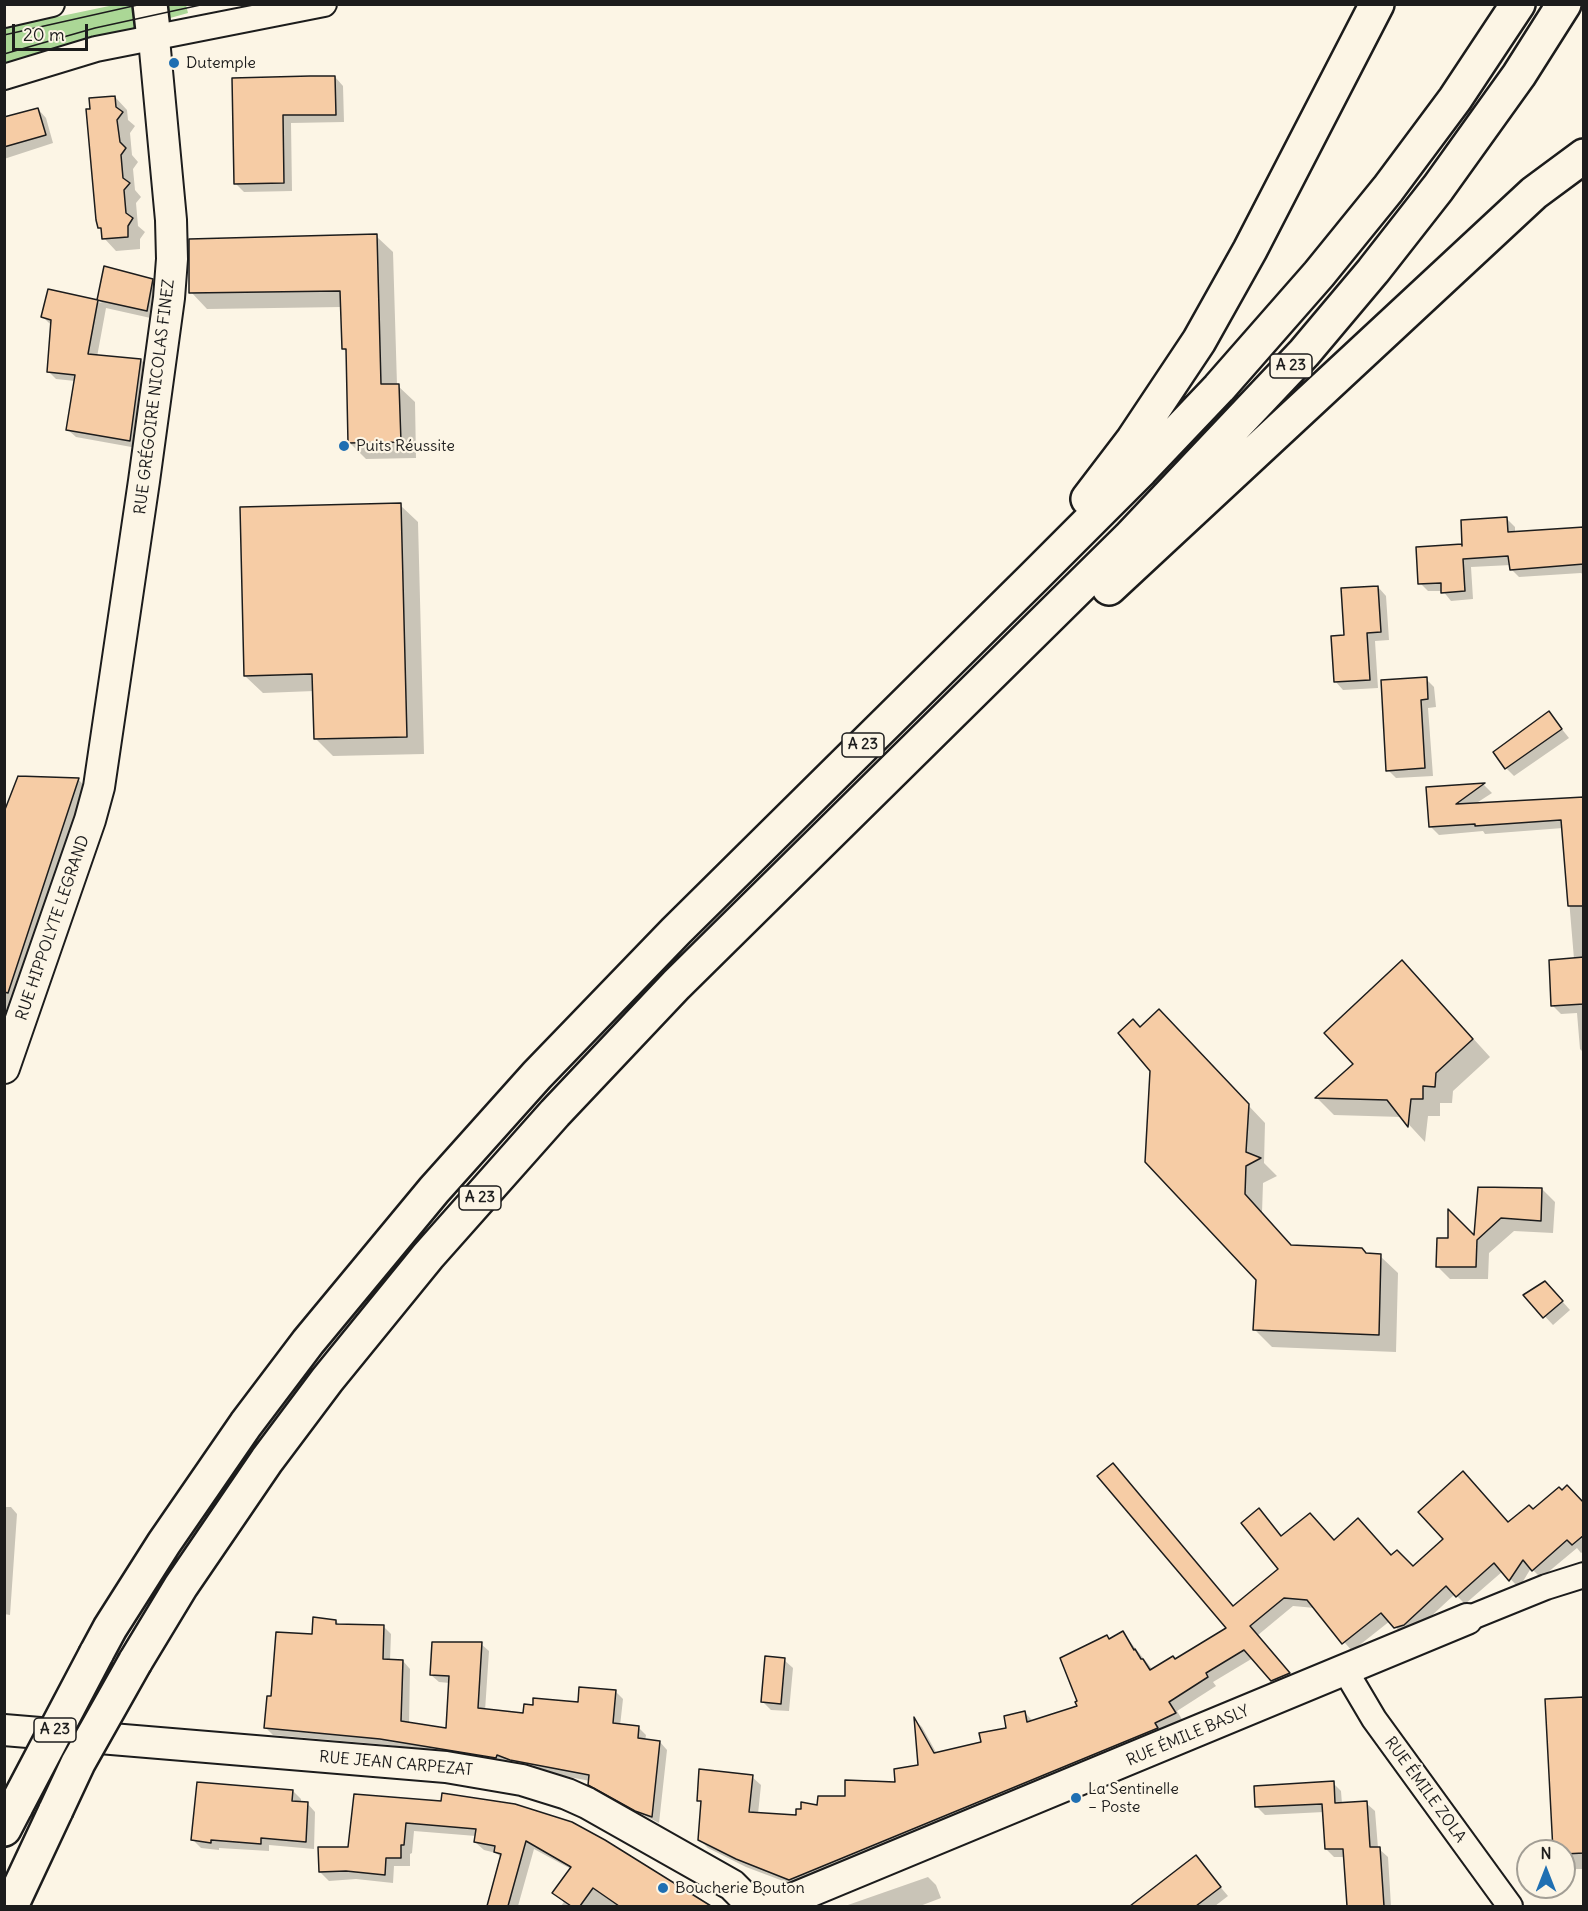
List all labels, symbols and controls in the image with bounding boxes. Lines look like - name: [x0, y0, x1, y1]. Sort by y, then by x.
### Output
- scale bar: [15, 12, 92, 50]
- text: 20 m: [23, 23, 65, 46]
- place label: Dutemple: [186, 53, 256, 73]
- marker: Dutemple: [167, 56, 181, 70]
- street label: RUE GRÉGOIRE NICOLAS FINEZ: [131, 278, 179, 516]
- road number: A 23: [1270, 354, 1312, 378]
- place label: Puits Réussite: [356, 436, 455, 456]
- marker: Puits Réussite: [337, 439, 351, 453]
- road number: A 23: [842, 733, 884, 757]
- street label: RUE HIPPOLYTE LEGRAND: [12, 833, 94, 1023]
- road number: A 23: [459, 1186, 501, 1210]
- street label: RUE ÉMILE BASLY: [1124, 1701, 1252, 1771]
- road number: A 23: [34, 1718, 76, 1742]
- street label: RUE ÉMILE ZOLA: [1380, 1733, 1470, 1847]
- street label: RUE JEAN CARPEZAT: [318, 1748, 474, 1780]
- place label: La Sentinelle – Poste: [1088, 1779, 1179, 1817]
- marker: La Sentinelle – Poste: [1069, 1791, 1083, 1805]
- north arrow: [1516, 1839, 1576, 1899]
- text: N: [1540, 1843, 1552, 1863]
- place label: Boucherie Bouton: [675, 1878, 805, 1898]
- marker: Boucherie Bouton: [656, 1881, 670, 1895]

